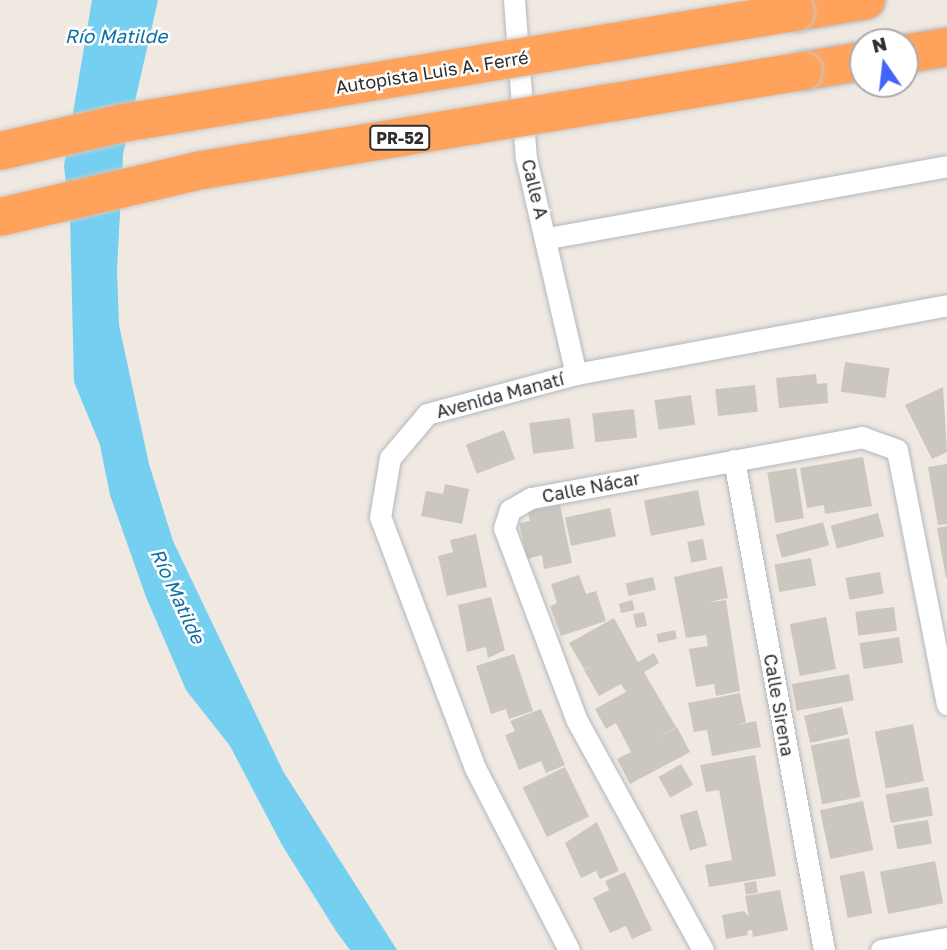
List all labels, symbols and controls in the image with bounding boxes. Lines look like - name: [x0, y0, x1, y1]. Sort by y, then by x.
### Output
- water label: Río Matilde: [65, 25, 167, 47]
- north arrow: [849, 28, 919, 98]
- text: N: [869, 31, 889, 57]
- street label: Autopista Luis A. Ferré: [334, 46, 530, 98]
- road number: PR-52: [368, 126, 432, 150]
- street label: Calle A: [517, 157, 553, 221]
- street label: Avenida Manatí: [434, 368, 566, 422]
- street label: Calle Nácar: [540, 467, 642, 507]
- water label: Río Matilde: [146, 545, 210, 647]
- street label: Calle Sirena: [759, 652, 799, 758]

